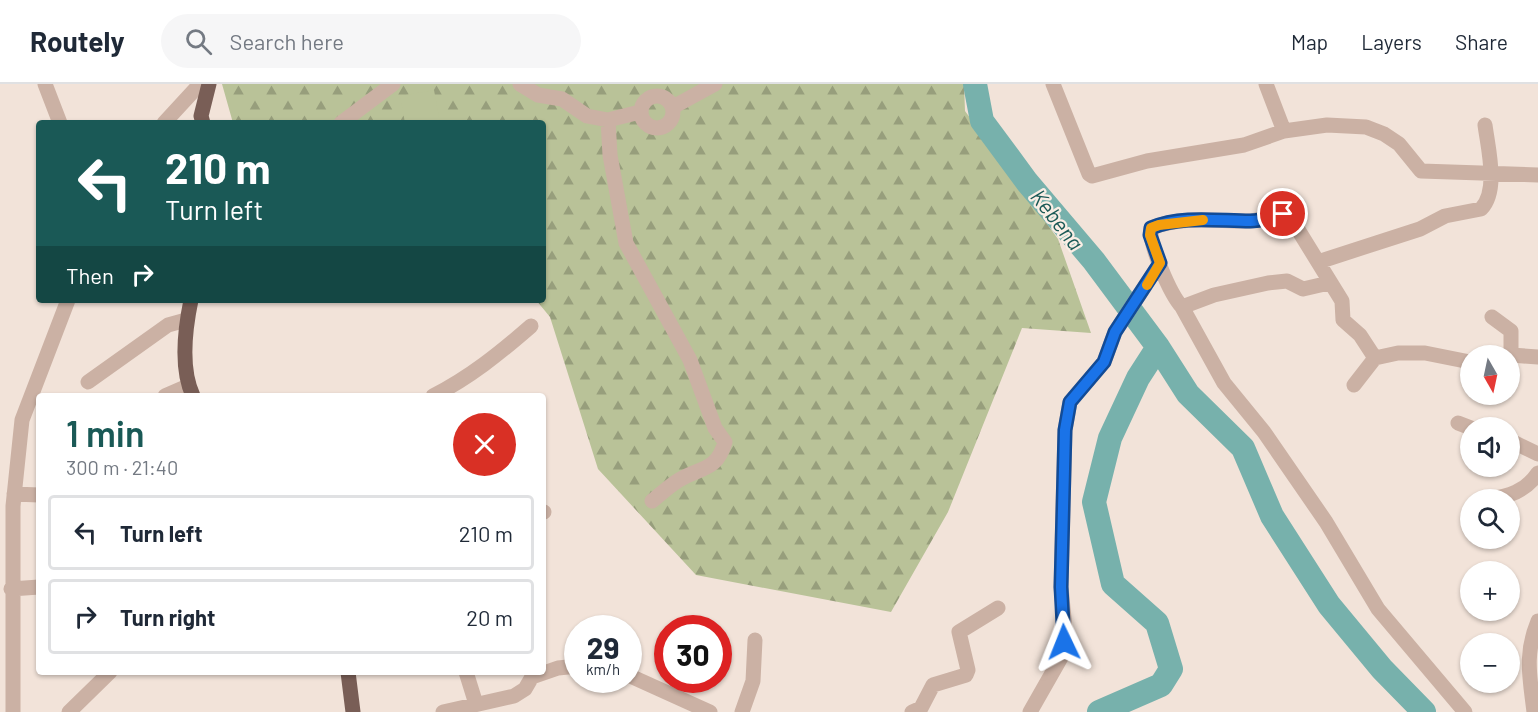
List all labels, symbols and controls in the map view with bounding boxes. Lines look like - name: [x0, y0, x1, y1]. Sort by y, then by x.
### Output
- search box: [161, 14, 581, 68]
- text: Routely: [30, 24, 125, 58]
- icon: search: [182, 25, 215, 58]
- text: Search here: [230, 28, 344, 54]
- text: Map: [1291, 29, 1328, 54]
- text: Layers: [1361, 29, 1422, 54]
- text: Share: [1455, 29, 1508, 54]
- text: 210 m: [165, 142, 271, 192]
- icon: left: [66, 144, 144, 222]
- water label: Kebena: [1026, 183, 1090, 255]
- pin: [1257, 188, 1308, 239]
- text: Turn left: [165, 193, 263, 225]
- icon: arrive: [1266, 197, 1299, 230]
- icon: right: [126, 258, 159, 291]
- text: Then: [66, 262, 114, 288]
- north arrow: [1460, 345, 1520, 405]
- map controls: [1460, 345, 1520, 693]
- text: 1 min: [66, 411, 145, 454]
- button: close: [453, 413, 516, 476]
- button: sound: [1460, 417, 1520, 477]
- text: 300 m · 21:40: [66, 455, 178, 479]
- button: search: [1460, 489, 1520, 549]
- icon: left: [69, 516, 102, 549]
- text: Turn left: [120, 520, 203, 546]
- text: 210 m: [459, 520, 513, 546]
- button: +: [1460, 561, 1520, 621]
- icon: right: [69, 600, 102, 633]
- text: Turn right: [120, 604, 215, 630]
- text: 20 m: [466, 604, 513, 630]
- position arrow: [1032, 610, 1096, 674]
- speed limit sign: 30: [654, 615, 732, 693]
- text: 29: [587, 629, 619, 665]
- button: −: [1460, 633, 1520, 693]
- text: km/h: [586, 660, 620, 678]

